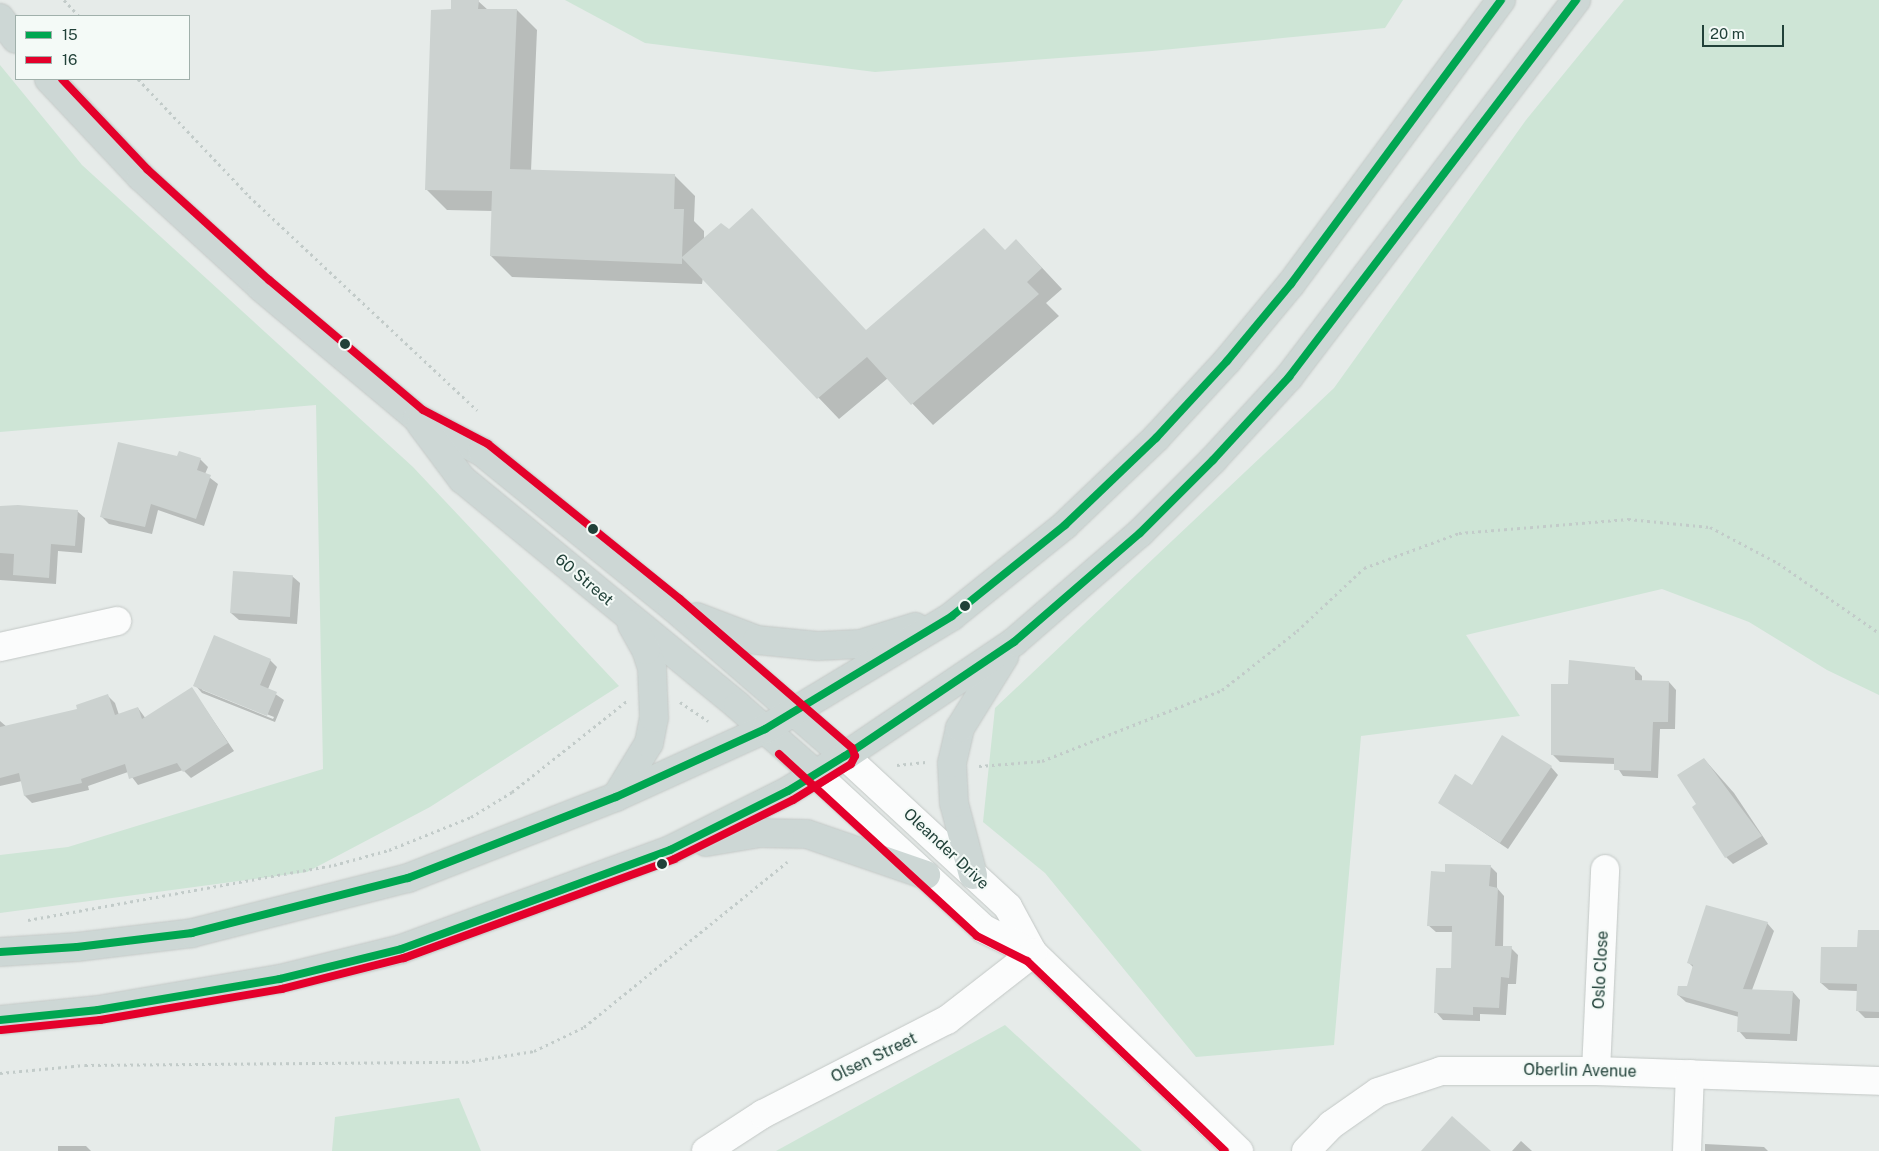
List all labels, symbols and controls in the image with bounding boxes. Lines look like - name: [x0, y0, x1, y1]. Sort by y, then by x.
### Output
- legend: [15, 15, 190, 80]
- scale bar: [1704, 15, 1786, 47]
- text: 20 m: [1710, 25, 1745, 42]
- text: 15: [62, 26, 78, 43]
- text: 16: [62, 51, 77, 68]
- unlabelled marker: [340, 339, 350, 349]
- unlabelled marker: [588, 524, 598, 534]
- street label: 60 Street: [551, 550, 617, 610]
- unlabelled marker: [960, 601, 970, 611]
- street label: Oleander Drive: [899, 804, 993, 894]
- unlabelled marker: [657, 859, 667, 869]
- street label: Oslo Close: [1589, 930, 1613, 1010]
- street label: Olsen Street: [828, 1029, 920, 1087]
- street label: Oberlin Avenue: [1523, 1060, 1637, 1082]

